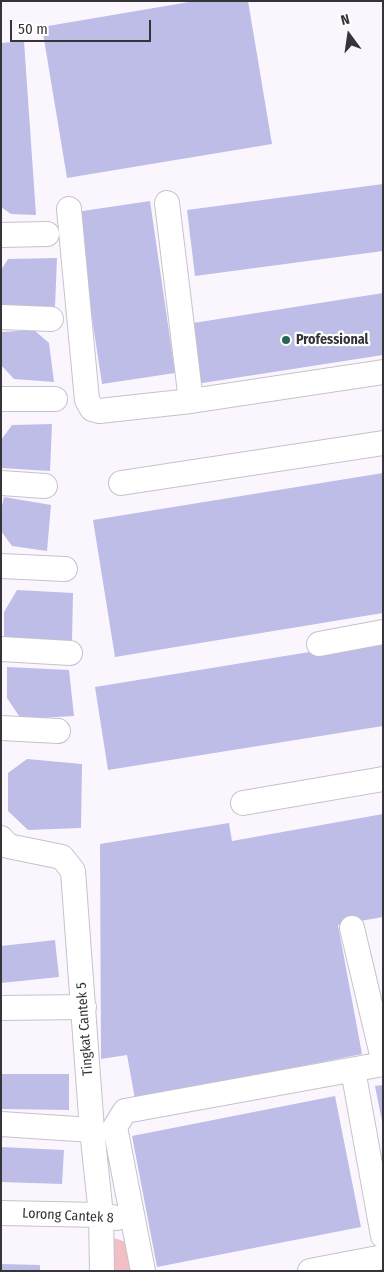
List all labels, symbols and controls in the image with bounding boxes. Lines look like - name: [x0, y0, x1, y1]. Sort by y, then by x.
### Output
- scale bar: [12, 10, 154, 42]
- north arrow: [324, 10, 374, 60]
- text: N: [339, 11, 351, 29]
- text: 50 m: [18, 20, 48, 38]
- place label: Professional: [296, 332, 368, 348]
- marker: Professional: [280, 334, 292, 346]
- street label: Tingkat Cantek 5: [73, 982, 97, 1076]
- street label: Lorong Cantek 8: [22, 1205, 114, 1227]

